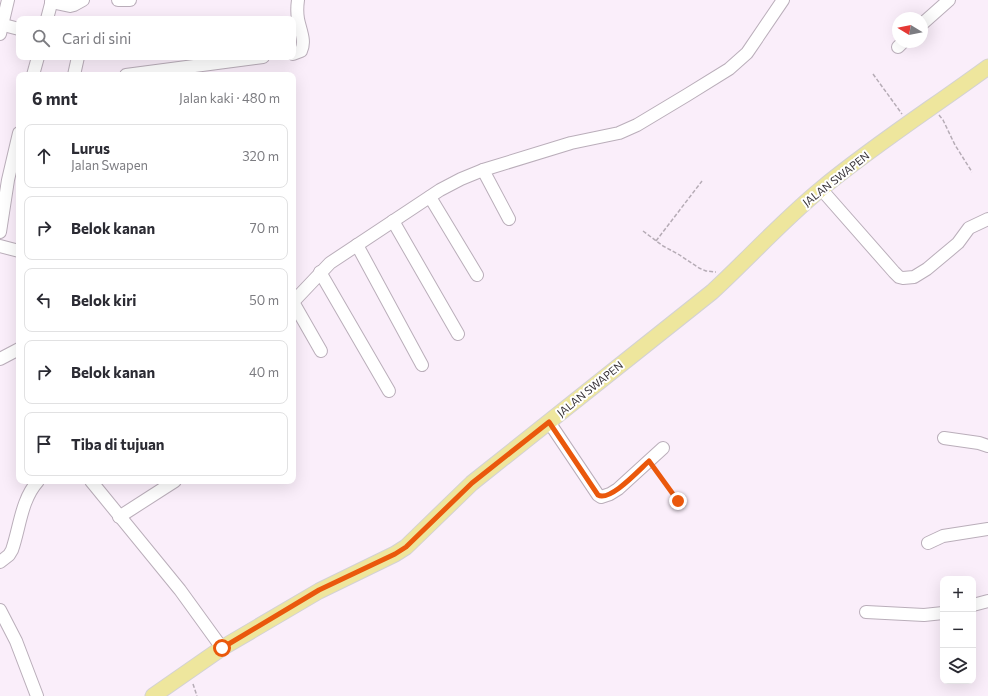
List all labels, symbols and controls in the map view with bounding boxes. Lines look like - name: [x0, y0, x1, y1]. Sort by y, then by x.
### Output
- north arrow: [892, 12, 928, 48]
- search box: [16, 16, 296, 60]
- icon: search: [30, 27, 52, 49]
- text: Cari di sini: [62, 29, 131, 47]
- text: 6 mnt: [32, 88, 78, 109]
- text: Jalan kaki · 480 m: [179, 90, 280, 106]
- text: Lurus: [71, 139, 110, 157]
- icon: ahead: [33, 145, 55, 167]
- text: 320 m: [242, 148, 279, 164]
- street label: JALAN SWAPEN: [800, 149, 872, 209]
- text: Jalan Swapen: [71, 157, 148, 173]
- icon: right: [33, 217, 55, 239]
- text: Belok kanan: [71, 219, 155, 237]
- text: 70 m: [250, 220, 279, 236]
- icon: left: [33, 289, 55, 311]
- text: Belok kiri: [71, 291, 137, 309]
- text: 50 m: [249, 292, 279, 308]
- street label: JALAN SWAPEN: [554, 358, 626, 420]
- icon: right: [33, 361, 55, 383]
- text: Belok kanan: [71, 363, 155, 381]
- text: 40 m: [249, 364, 279, 380]
- icon: arrive: [33, 433, 55, 455]
- text: Tiba di tujuan: [71, 435, 165, 453]
- route end: [669, 492, 687, 510]
- map controls: [940, 576, 976, 684]
- button: +: [940, 576, 976, 612]
- button: −: [940, 612, 976, 648]
- route start: [213, 639, 231, 657]
- button: layers: [940, 648, 976, 684]

